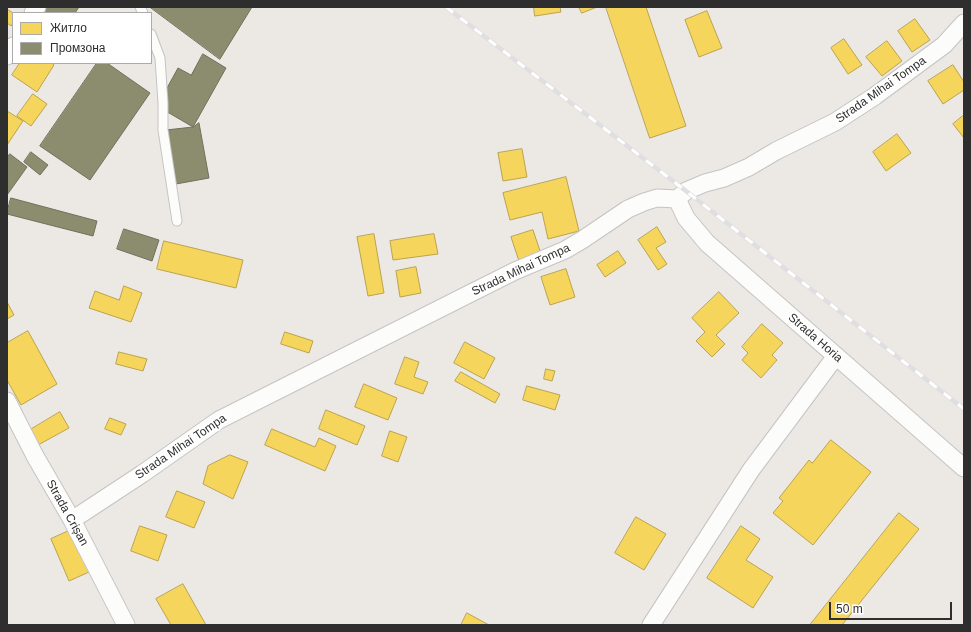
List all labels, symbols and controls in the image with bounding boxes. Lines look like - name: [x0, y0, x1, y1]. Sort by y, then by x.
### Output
- legend: [12, 12, 152, 64]
- text: Житло: [50, 21, 87, 35]
- text: Промзона: [50, 41, 105, 55]
- street label: Strada Mihai Tompa: [833, 53, 929, 127]
- street label: Strada Mihai Tompa: [470, 241, 572, 299]
- street label: Strada Horia: [785, 310, 845, 366]
- street label: Strada Mihai Tompa: [133, 411, 229, 483]
- street label: Strada Crișan: [43, 477, 91, 549]
- scale bar: [831, 594, 954, 620]
- text: 50 m: [836, 602, 863, 616]

